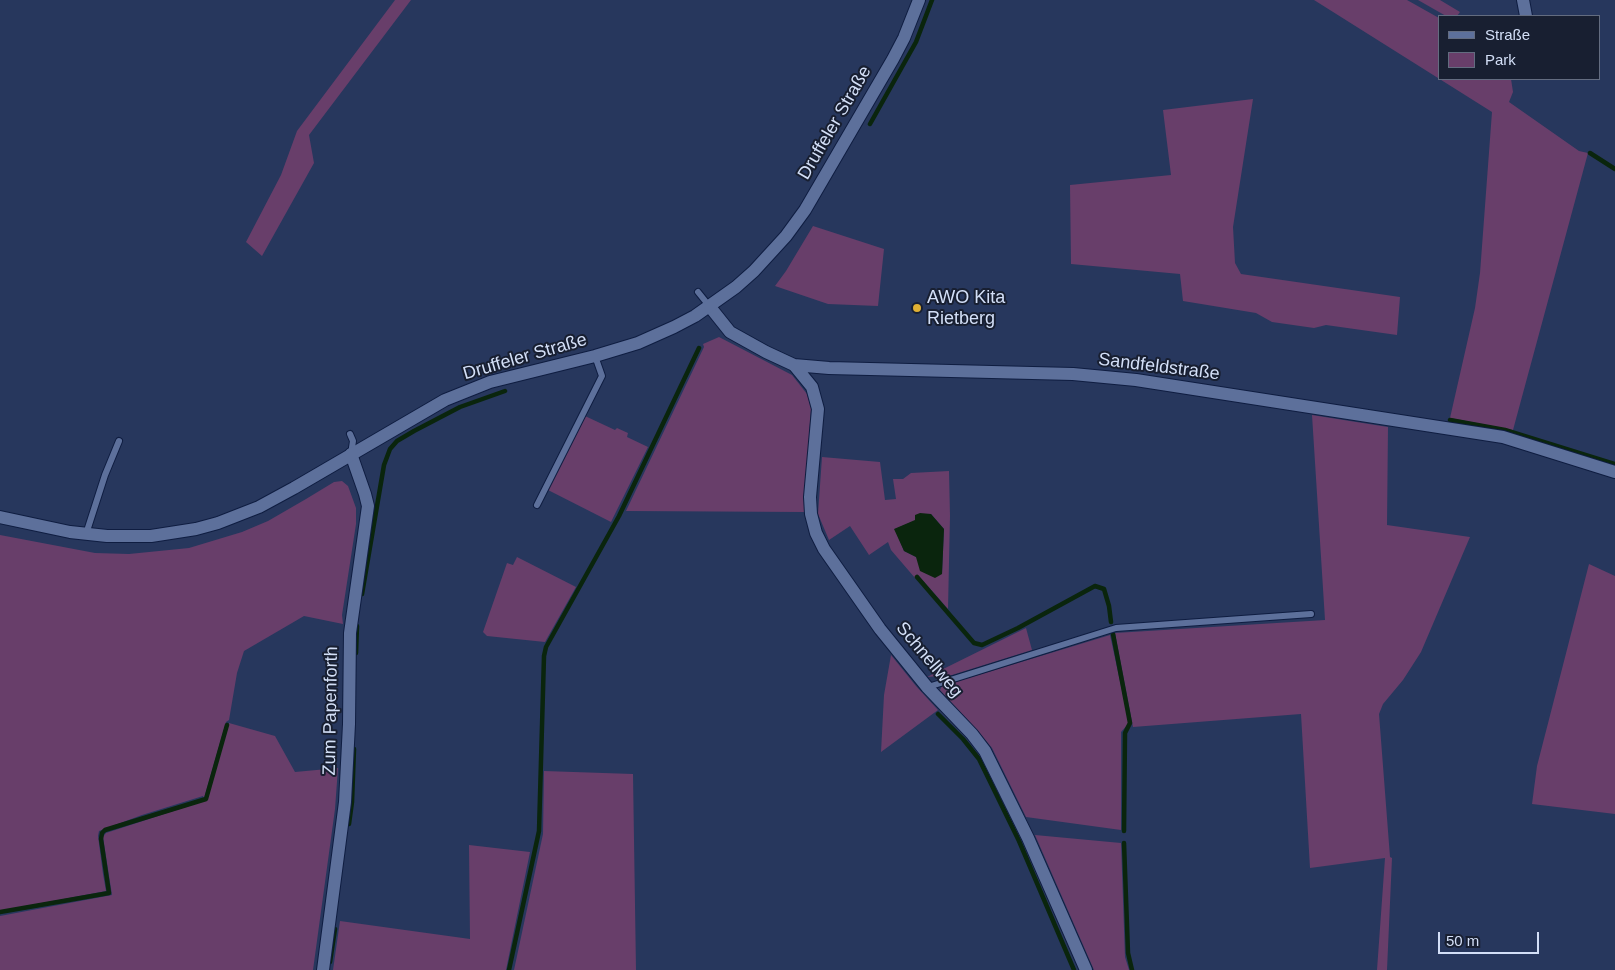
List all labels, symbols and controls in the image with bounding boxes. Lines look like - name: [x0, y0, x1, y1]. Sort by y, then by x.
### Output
- legend: [1438, 15, 1600, 80]
- text: Straße: [1485, 26, 1530, 43]
- text: Park: [1485, 51, 1516, 68]
- street label: Druffeler Straße: [794, 62, 876, 184]
- place label: AWO Kita Rietberg: [927, 287, 1005, 330]
- marker: AWO Kita Rietberg: [911, 302, 923, 314]
- street label: Druffeler Straße: [461, 329, 589, 385]
- street label: Sandfeldstraße: [1097, 349, 1221, 385]
- street label: Schnellweg: [891, 618, 967, 702]
- street label: Zum Papenforth: [319, 646, 343, 776]
- scale bar: [1440, 922, 1541, 954]
- text: 50 m: [1446, 932, 1479, 949]

